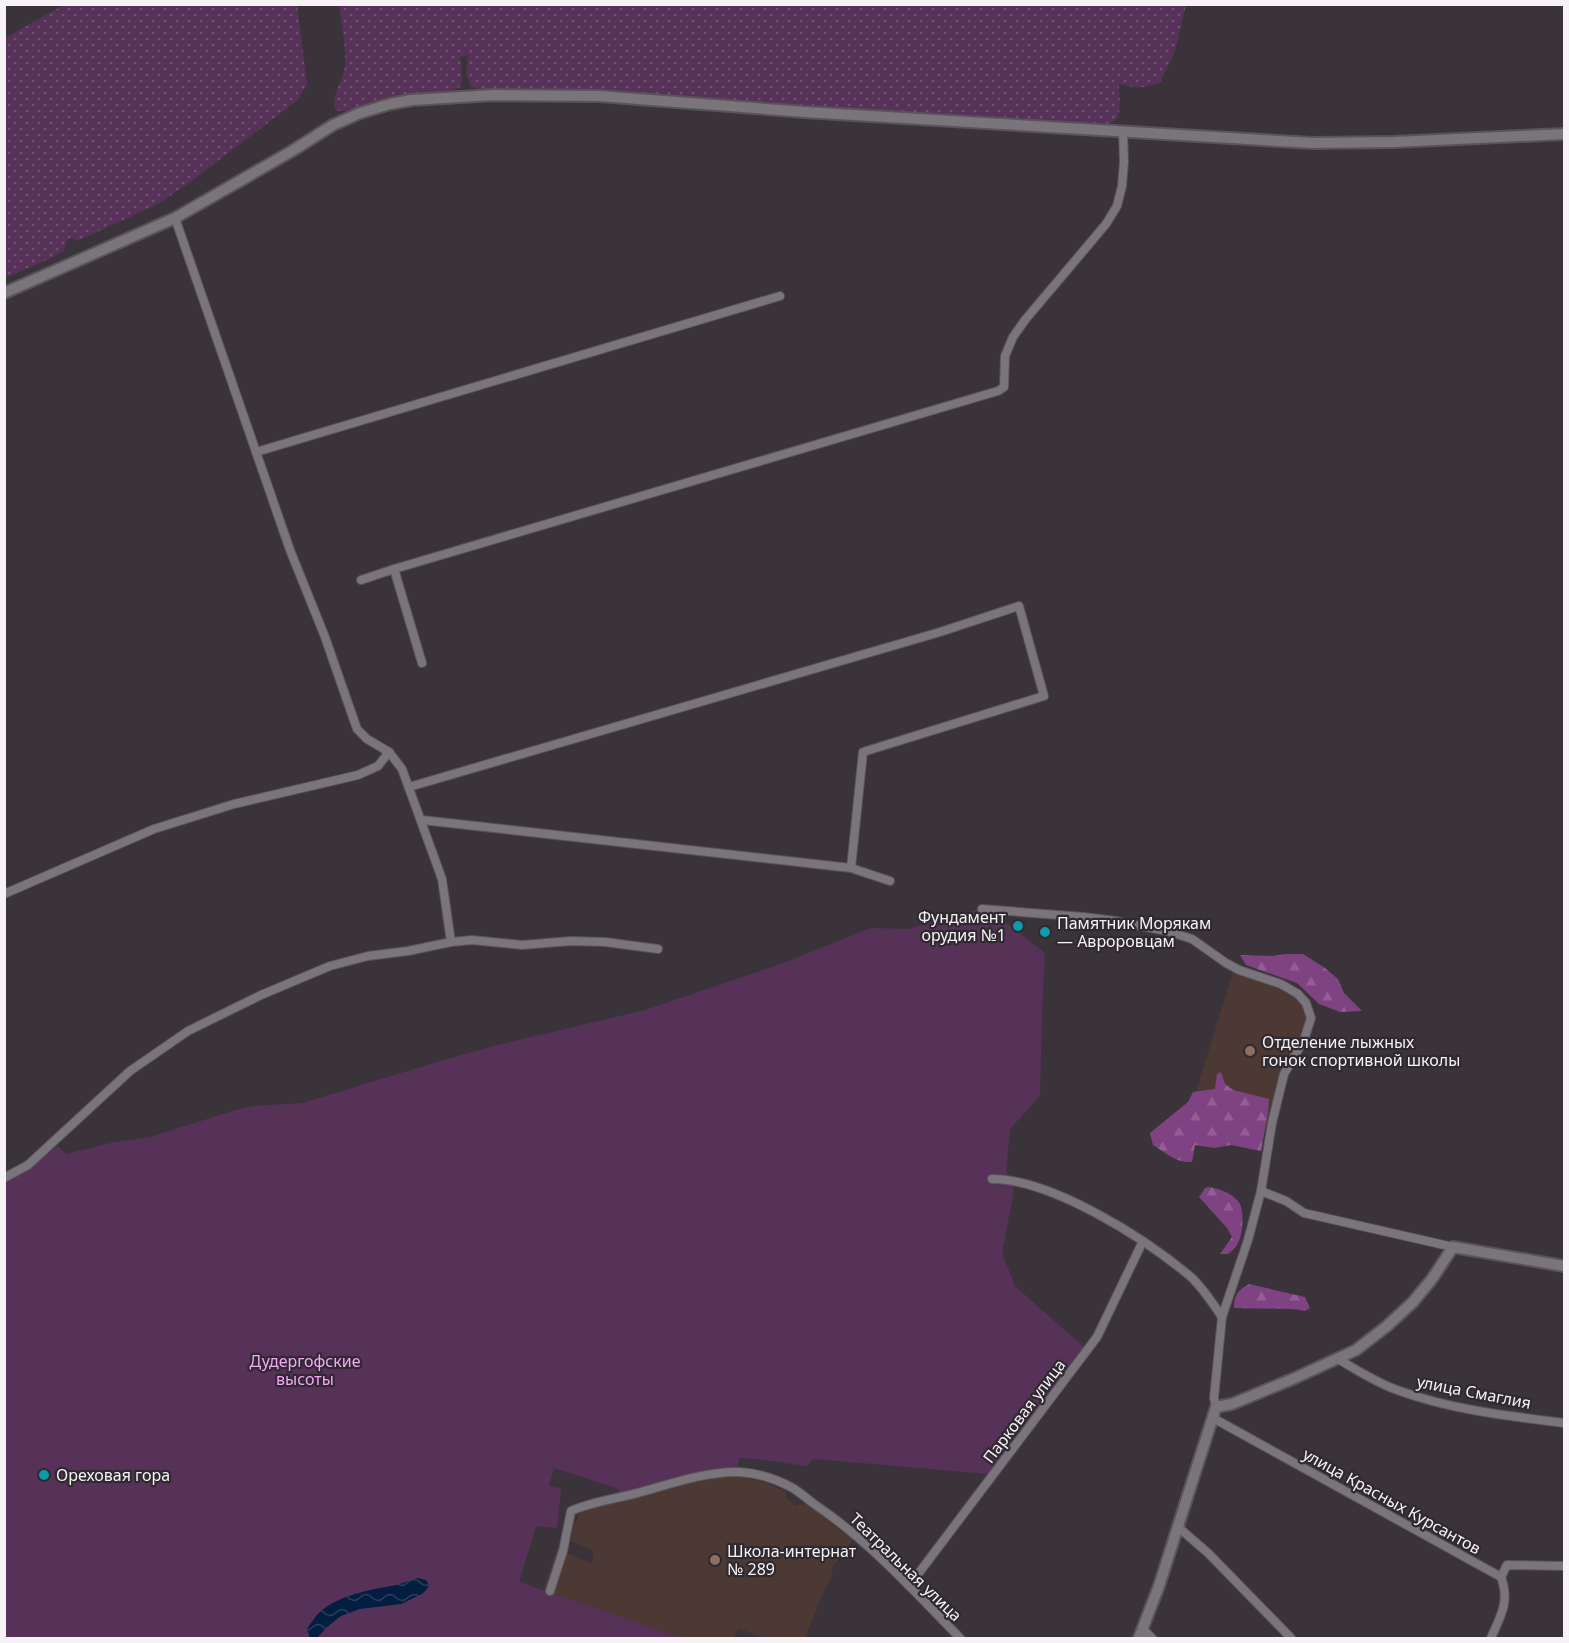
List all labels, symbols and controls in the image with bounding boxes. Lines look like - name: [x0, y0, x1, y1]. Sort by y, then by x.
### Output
- place label: Фундамент орудия №1: [918, 906, 1007, 946]
- place label: Памятник Морякам — Авроровцам: [1057, 912, 1211, 952]
- marker: Фундамент орудия №1: [1011, 919, 1025, 933]
- marker: Памятник Морякам — Авроровцам: [1038, 925, 1052, 939]
- place label: Отделение лыжных гонок спортивной школы: [1262, 1031, 1460, 1071]
- marker: Отделение лыжных гонок спортивной школы: [1243, 1044, 1257, 1058]
- park label: Дудергофские высоты: [249, 1350, 361, 1390]
- street label: Парковая улица: [978, 1355, 1070, 1467]
- street label: улица Смаглия: [1415, 1370, 1533, 1414]
- street label: улица Красных Курсантов: [1299, 1443, 1485, 1559]
- place label: Ореховая гора: [56, 1464, 170, 1486]
- marker: Ореховая гора: [37, 1468, 51, 1482]
- street label: Театральная улица: [845, 1508, 967, 1626]
- place label: Школа-интернат № 289: [727, 1540, 857, 1580]
- marker: Школа-интернат № 289: [708, 1553, 722, 1567]

